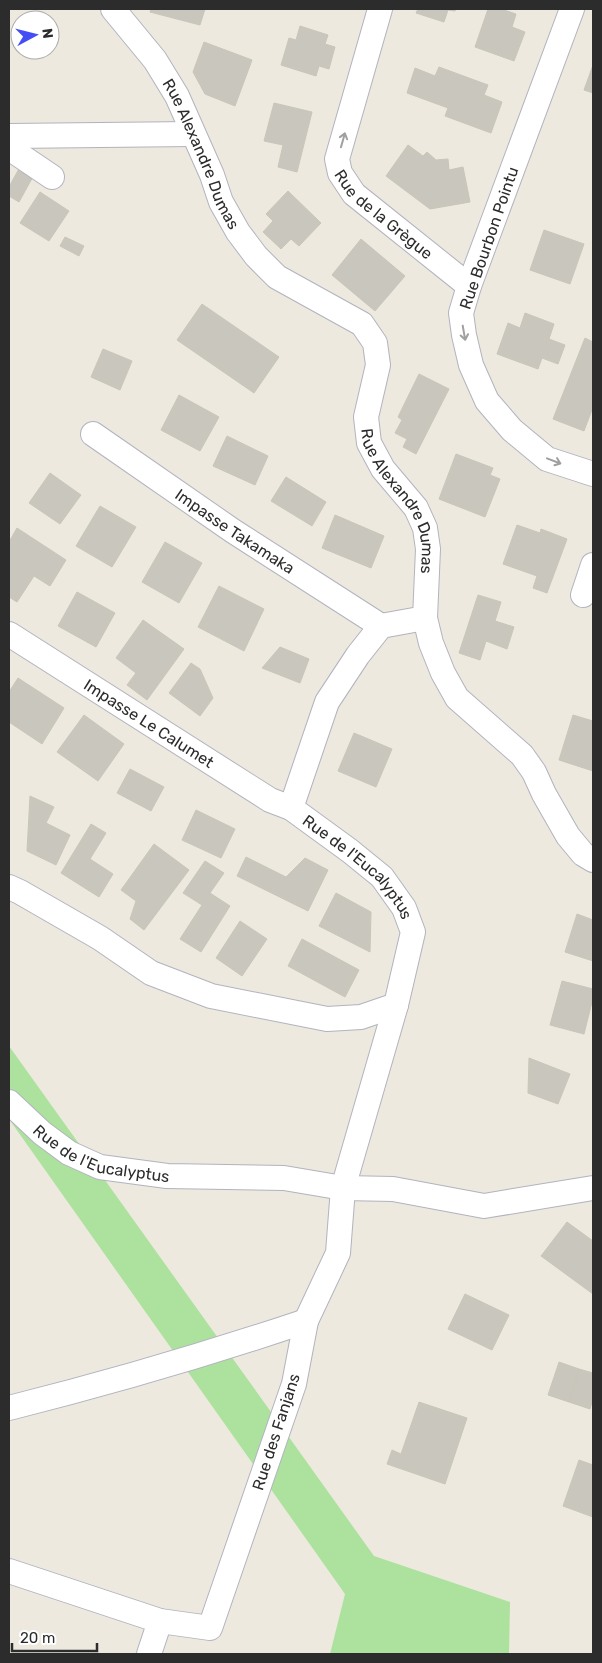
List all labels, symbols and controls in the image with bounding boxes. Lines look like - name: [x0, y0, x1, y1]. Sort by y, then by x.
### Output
- north arrow: [10, 10, 60, 60]
- text: N: [38, 27, 56, 40]
- street label: Rue Alexandre Dumas: [159, 75, 244, 232]
- one-way arrow: [338, 133, 348, 149]
- street label: Rue Bourbon Pointu: [456, 164, 522, 312]
- street label: Rue de la Grègue: [331, 166, 437, 263]
- one-way arrow: [459, 325, 469, 341]
- street label: Rue Alexandre Dumas: [358, 427, 438, 574]
- one-way arrow: [546, 456, 561, 466]
- street label: Impasse Takamaka: [172, 484, 298, 578]
- street label: Impasse Le Calumet: [81, 675, 218, 771]
- street label: Rue de l'Eucalyptus: [299, 810, 417, 922]
- street label: Rue de l'Eucalyptus: [29, 1120, 171, 1186]
- street label: Rue des Fanjans: [248, 1371, 304, 1493]
- scale bar: [12, 1620, 98, 1652]
- text: 20 m: [20, 1629, 55, 1647]

